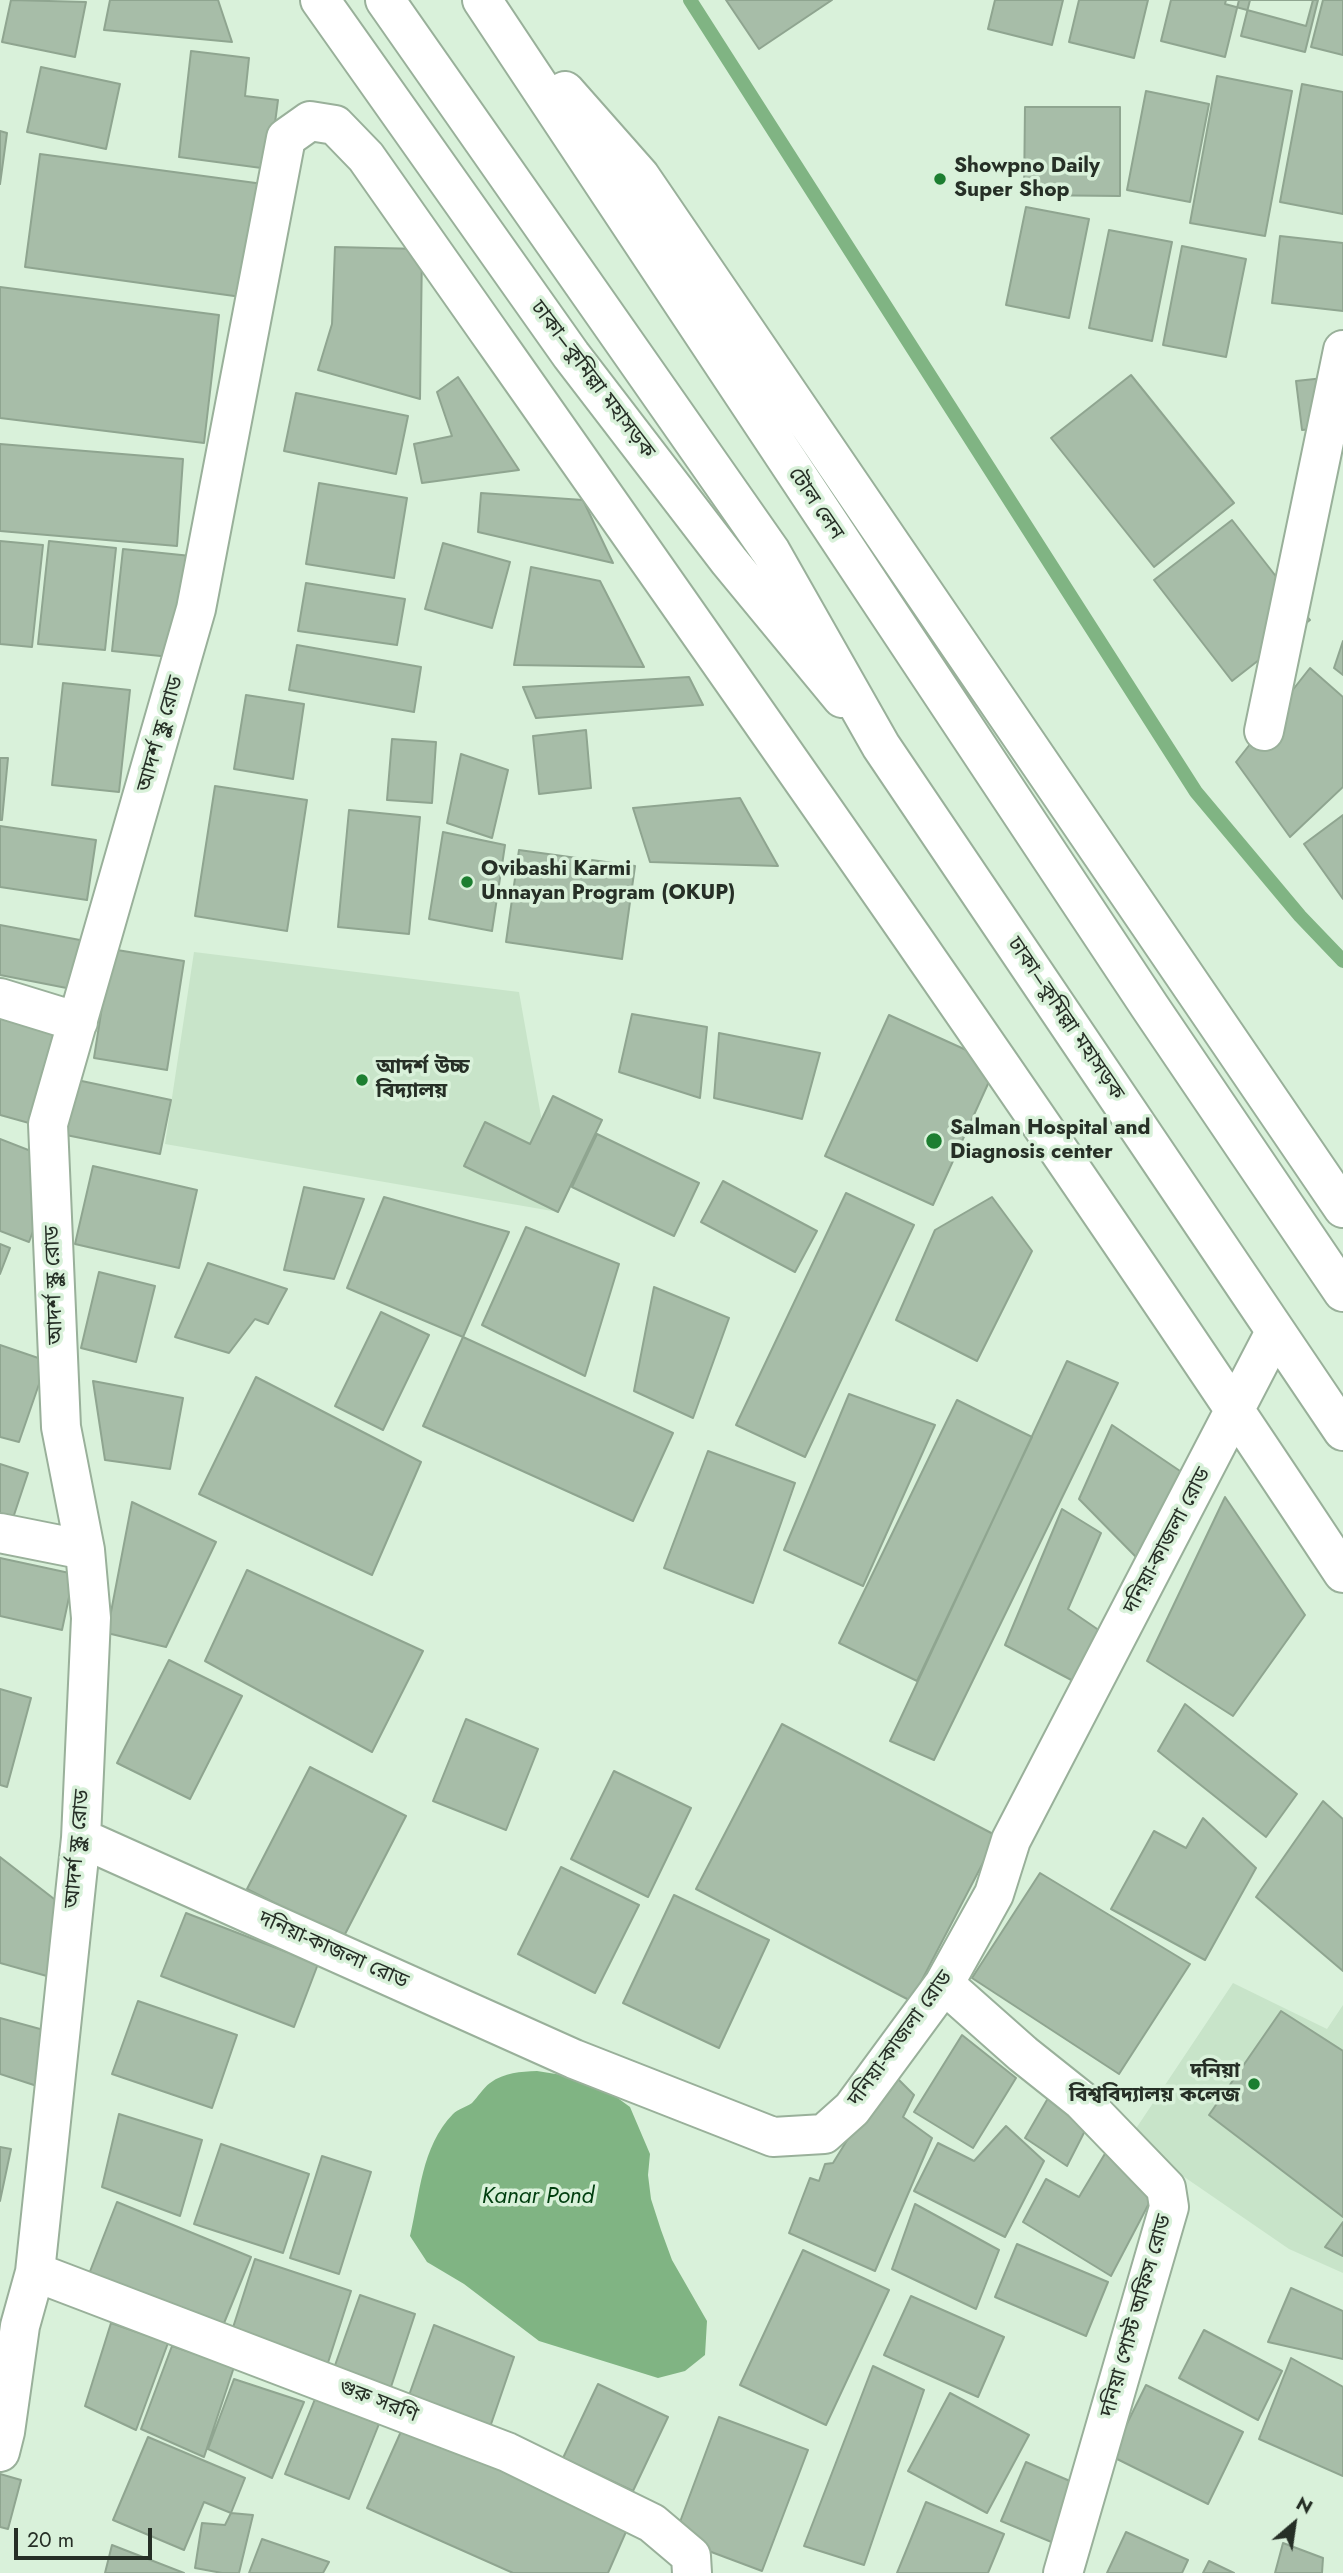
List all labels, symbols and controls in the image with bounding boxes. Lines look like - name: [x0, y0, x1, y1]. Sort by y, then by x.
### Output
- place label: Showpno Daily Super Shop: [954, 154, 1100, 204]
- marker: Showpno Daily Super Shop: [932, 171, 948, 187]
- street label: ঢাকা–কুমিল্লা মহাসড়ক: [524, 296, 660, 464]
- street label: টোল লেন: [782, 463, 848, 545]
- street label: আদর্শ স্কুল রোড: [132, 673, 190, 795]
- place label: Ovibashi Karmi Unnayan Program (OKUP): [481, 857, 735, 907]
- marker: Ovibashi Karmi Unnayan Program (OKUP): [459, 874, 475, 890]
- street label: ঢাকা–কুমিল্লা মহাসড়ক: [1001, 933, 1129, 1105]
- place label: আদর্শ উচ্চ বিদ্যালয়: [376, 1055, 470, 1105]
- marker: আদর্শ উচ্চ বিদ্যালয়: [354, 1072, 370, 1088]
- place label: Salman Hospital and Diagnosis center: [950, 1116, 1151, 1166]
- marker: Salman Hospital and Diagnosis center: [924, 1131, 944, 1151]
- street label: আদর্শ স্কুল রোড: [40, 1225, 70, 1345]
- street label: দনিয়া-কাজলা রোড: [1119, 1464, 1217, 1618]
- street label: আদর্শ স্কুল রোড: [60, 1789, 96, 1909]
- street label: দনিয়া-কাজলা রোড: [254, 1907, 412, 1995]
- street label: দনিয়া-কাজলা রোড: [843, 1966, 959, 2112]
- place label: দনিয়া বিশ্ববিদ্যালয় কলেজ: [1069, 2059, 1240, 2109]
- marker: দনিয়া বিশ্ববিদ্যালয় কলেজ: [1246, 2076, 1262, 2092]
- water label: Kanar Pond: [482, 2183, 594, 2211]
- street label: দনিয়া পোস্ট অফিস রোড: [1096, 2212, 1178, 2420]
- street label: গুরু সরণি: [335, 2375, 421, 2429]
- north arrow: [1259, 2489, 1329, 2559]
- text: N: [1291, 2490, 1318, 2521]
- scale bar: [18, 2514, 156, 2558]
- text: 20 m: [27, 2525, 74, 2555]

